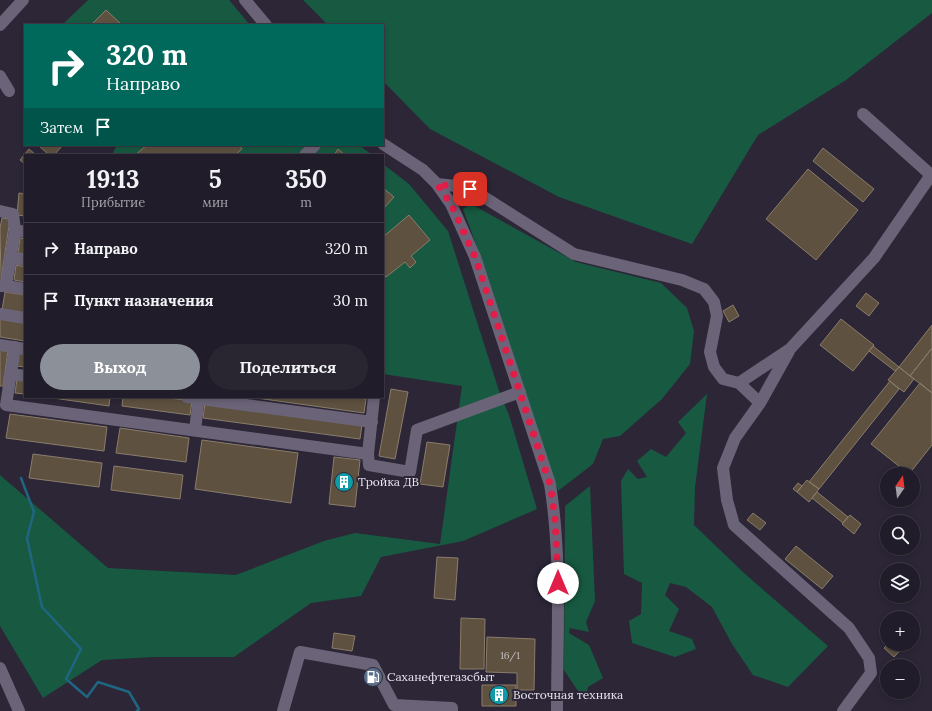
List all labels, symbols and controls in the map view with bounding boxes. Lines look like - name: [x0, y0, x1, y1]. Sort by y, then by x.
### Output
- text: 320 m: [106, 37, 188, 73]
- icon: right: [40, 40, 92, 92]
- text: Направо: [106, 72, 180, 95]
- icon: arrive: [92, 116, 114, 138]
- text: Затем: [40, 118, 84, 137]
- text: 19:13: [87, 164, 140, 195]
- text: 5: [209, 164, 222, 195]
- text: 350: [285, 164, 327, 195]
- pin: [453, 172, 487, 206]
- icon: arrive: [459, 178, 481, 200]
- text: Прибытие: [81, 194, 145, 211]
- text: мин: [202, 194, 228, 211]
- text: m: [300, 194, 312, 211]
- icon: right: [40, 238, 62, 260]
- text: Направо: [74, 239, 138, 258]
- text: 320 m: [325, 239, 368, 258]
- icon: arrive: [40, 290, 62, 312]
- text: Пункт назначения: [74, 291, 214, 310]
- text: 30 m: [333, 291, 368, 310]
- button: Выход: [40, 344, 200, 390]
- button: Поделиться: [208, 344, 368, 390]
- north arrow: [880, 467, 920, 507]
- map controls: [880, 467, 920, 699]
- building icon: Тройка ДВ: [333, 471, 355, 493]
- place label: Тройка ДВ: [358, 474, 419, 489]
- button: search: [880, 515, 920, 555]
- position arrow: [537, 562, 579, 604]
- button: layers: [880, 563, 920, 603]
- button: +: [880, 611, 920, 651]
- house number: 16/1: [500, 649, 520, 662]
- button: −: [880, 659, 920, 699]
- fuel station icon: Саханефтегазсбыт: [362, 666, 384, 688]
- place label: Саханефтегазсбыт: [387, 669, 495, 684]
- building icon: Восточная техника: [488, 684, 510, 706]
- place label: Восточная техника: [513, 687, 623, 702]

